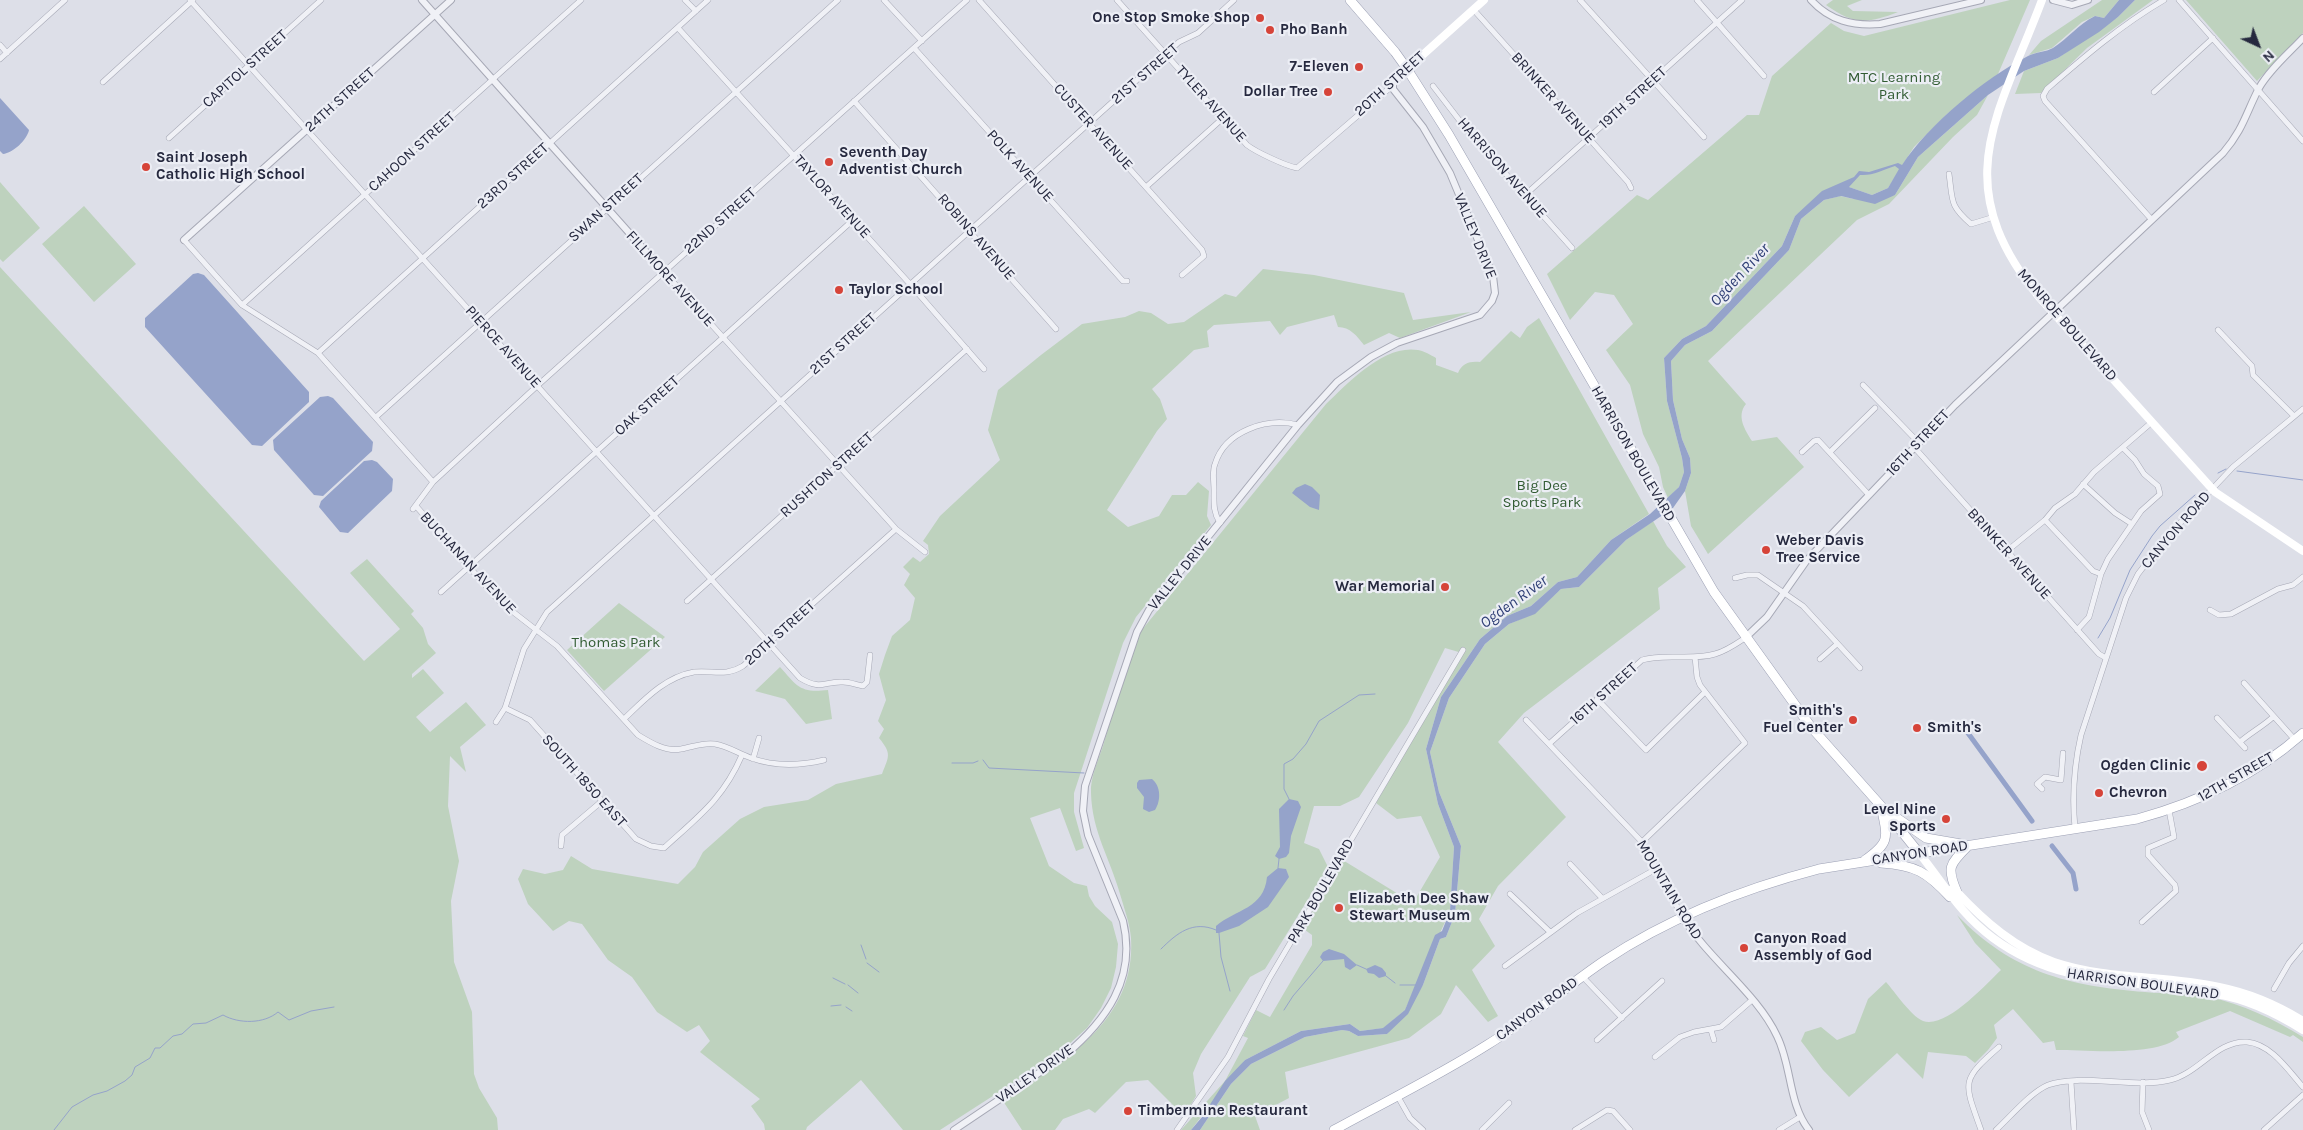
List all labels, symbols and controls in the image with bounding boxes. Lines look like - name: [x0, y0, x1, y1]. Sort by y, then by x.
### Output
- place label: One Stop Smoke Shop: [1092, 9, 1250, 27]
- marker: One Stop Smoke Shop: [1254, 12, 1266, 24]
- north arrow: [2233, 20, 2283, 70]
- place label: Pho Banh: [1280, 21, 1348, 39]
- marker: Pho Banh: [1264, 24, 1276, 36]
- street label: CAPITOL STREET: [199, 26, 291, 112]
- street label: 21ST STREET: [1107, 40, 1183, 108]
- text: N: [2259, 47, 2278, 66]
- street label: 20TH STREET: [1351, 48, 1429, 120]
- street label: BRINKER AVENUE: [1507, 49, 1599, 147]
- place label: 7-Eleven: [1290, 58, 1349, 76]
- marker: 7-Eleven: [1353, 61, 1365, 73]
- street label: TYLER AVENUE: [1172, 62, 1250, 146]
- street label: 19TH STREET: [1595, 63, 1671, 133]
- street label: 24TH STREET: [301, 64, 379, 136]
- park label: MTC Learning Park: [1848, 69, 1940, 104]
- street label: CUSTER AVENUE: [1049, 80, 1137, 174]
- place label: Dollar Tree: [1243, 83, 1318, 101]
- marker: Dollar Tree: [1322, 86, 1334, 98]
- street label: CAHOON STREET: [365, 108, 459, 196]
- street label: HARRISON AVENUE: [1453, 114, 1551, 222]
- street label: POLK AVENUE: [983, 126, 1057, 206]
- street label: 23RD STREET: [473, 139, 553, 213]
- place label: Seventh Day Adventist Church: [839, 144, 963, 179]
- place label: Saint Joseph Catholic High School: [156, 149, 305, 184]
- street label: TAYLOR AVENUE: [790, 151, 874, 243]
- marker: Seventh Day Adventist Church: [823, 156, 835, 168]
- marker: Saint Joseph Catholic High School: [140, 161, 152, 173]
- street label: SWAN STREET: [565, 170, 647, 246]
- street label: 22ND STREET: [680, 184, 760, 258]
- street label: ROBINS AVENUE: [934, 190, 1018, 284]
- street label: VALLEY DRIVE: [1450, 190, 1500, 282]
- street label: FILLMORE AVENUE: [622, 227, 718, 331]
- water label: Ogden River: [1706, 240, 1774, 310]
- street label: MONROE BOULEVARD: [2013, 265, 2121, 385]
- place label: Taylor School: [849, 281, 943, 299]
- marker: Taylor School: [833, 284, 845, 296]
- street label: PIERCE AVENUE: [461, 302, 545, 392]
- street label: 21ST STREET: [806, 309, 880, 379]
- street label: OAK STREET: [611, 372, 683, 440]
- street label: HARRISON BOULEVARD: [1587, 383, 1679, 525]
- street label: 16TH STREET: [1883, 406, 1953, 480]
- street label: RUSHTON STREET: [777, 428, 877, 522]
- park label: Big Dee Sports Park: [1503, 477, 1581, 512]
- street label: CANYON ROAD: [2137, 488, 2215, 572]
- street label: BRINKER AVENUE: [1963, 505, 2055, 603]
- street label: BUCHANAN AVENUE: [416, 508, 520, 618]
- street label: VALLEY DRIVE: [1144, 532, 1216, 614]
- place label: Weber Davis Tree Service: [1776, 532, 1864, 567]
- marker: Weber Davis Tree Service: [1760, 544, 1772, 556]
- water label: Ogden River: [1476, 571, 1552, 633]
- place label: War Memorial: [1335, 578, 1435, 596]
- marker: War Memorial: [1439, 581, 1451, 593]
- street label: 20TH STREET: [741, 597, 819, 669]
- park label: Thomas Park: [572, 634, 660, 652]
- street label: 16TH STREET: [1566, 659, 1642, 729]
- place label: Smith's Fuel Center: [1763, 702, 1843, 737]
- marker: Smith's Fuel Center: [1847, 714, 1859, 726]
- place label: Smith's: [1927, 719, 1982, 737]
- marker: Smith's: [1911, 722, 1923, 734]
- street label: SOUTH 1850 EAST: [538, 731, 630, 831]
- street label: 12TH STREET: [2195, 748, 2277, 806]
- place label: Ogden Clinic: [2101, 757, 2191, 775]
- marker: Ogden Clinic: [2195, 759, 2209, 773]
- place label: Chevron: [2109, 784, 2167, 802]
- marker: Chevron: [2093, 787, 2105, 799]
- place label: Level Nine Sports: [1864, 801, 1936, 836]
- marker: Level Nine Sports: [1940, 813, 1952, 825]
- street label: PARK BOULEVARD: [1284, 835, 1358, 947]
- street label: MOUNTAIN ROAD: [1632, 837, 1706, 943]
- street label: CANYON ROAD: [1871, 837, 1969, 869]
- place label: Elizabeth Dee Shaw Stewart Museum: [1349, 890, 1489, 925]
- marker: Elizabeth Dee Shaw Stewart Museum: [1333, 902, 1345, 914]
- place label: Canyon Road Assembly of God: [1754, 930, 1872, 965]
- marker: Canyon Road Assembly of God: [1738, 942, 1750, 954]
- street label: HARRISON BOULEVARD: [2066, 964, 2220, 1004]
- street label: CANYON ROAD: [1492, 973, 1582, 1045]
- street label: VALLEY DRIVE: [993, 1041, 1077, 1107]
- place label: Timbermine Restaurant: [1138, 1102, 1308, 1120]
- marker: Timbermine Restaurant: [1122, 1105, 1134, 1117]

